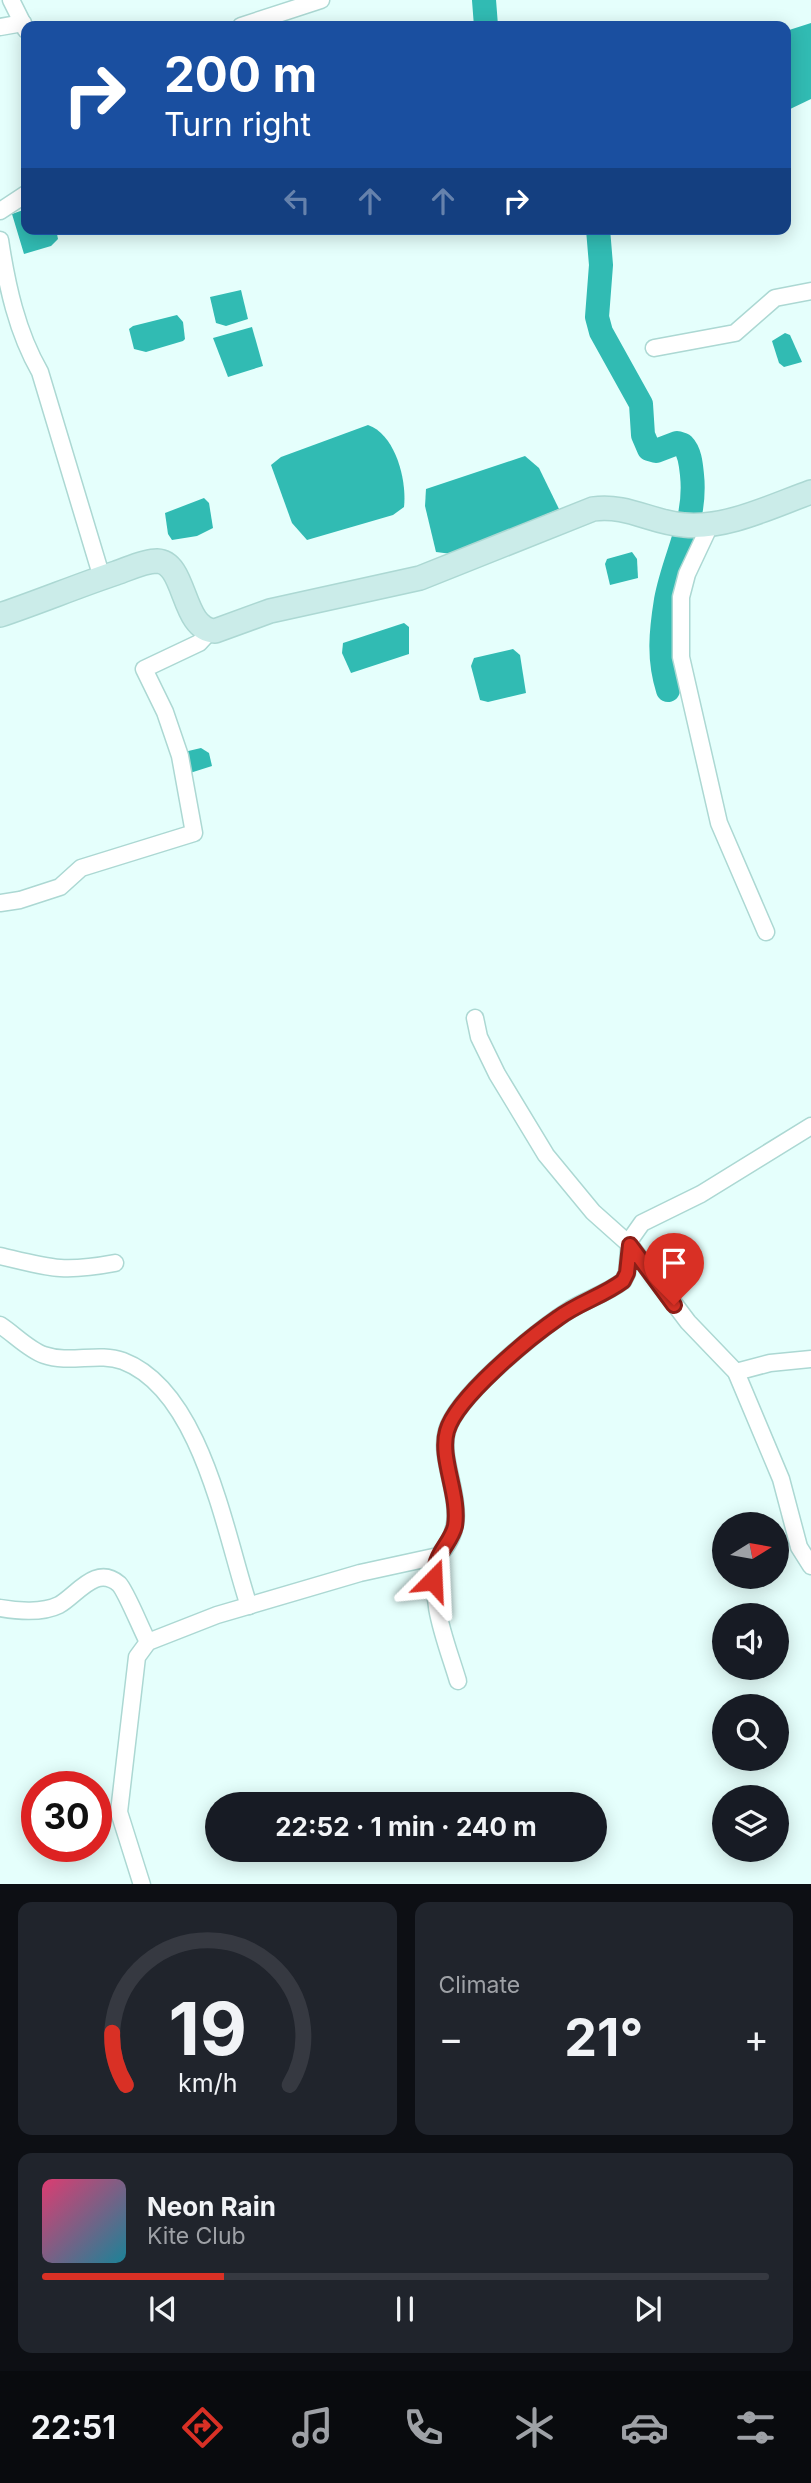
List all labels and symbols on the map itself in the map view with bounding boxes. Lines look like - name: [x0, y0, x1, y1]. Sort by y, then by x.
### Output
- pin: [644, 1233, 704, 1305]
- north arrow: [712, 1512, 789, 1589]
- position arrow: [396, 1543, 470, 1617]
- speed limit sign: 30: [21, 1771, 112, 1862]

